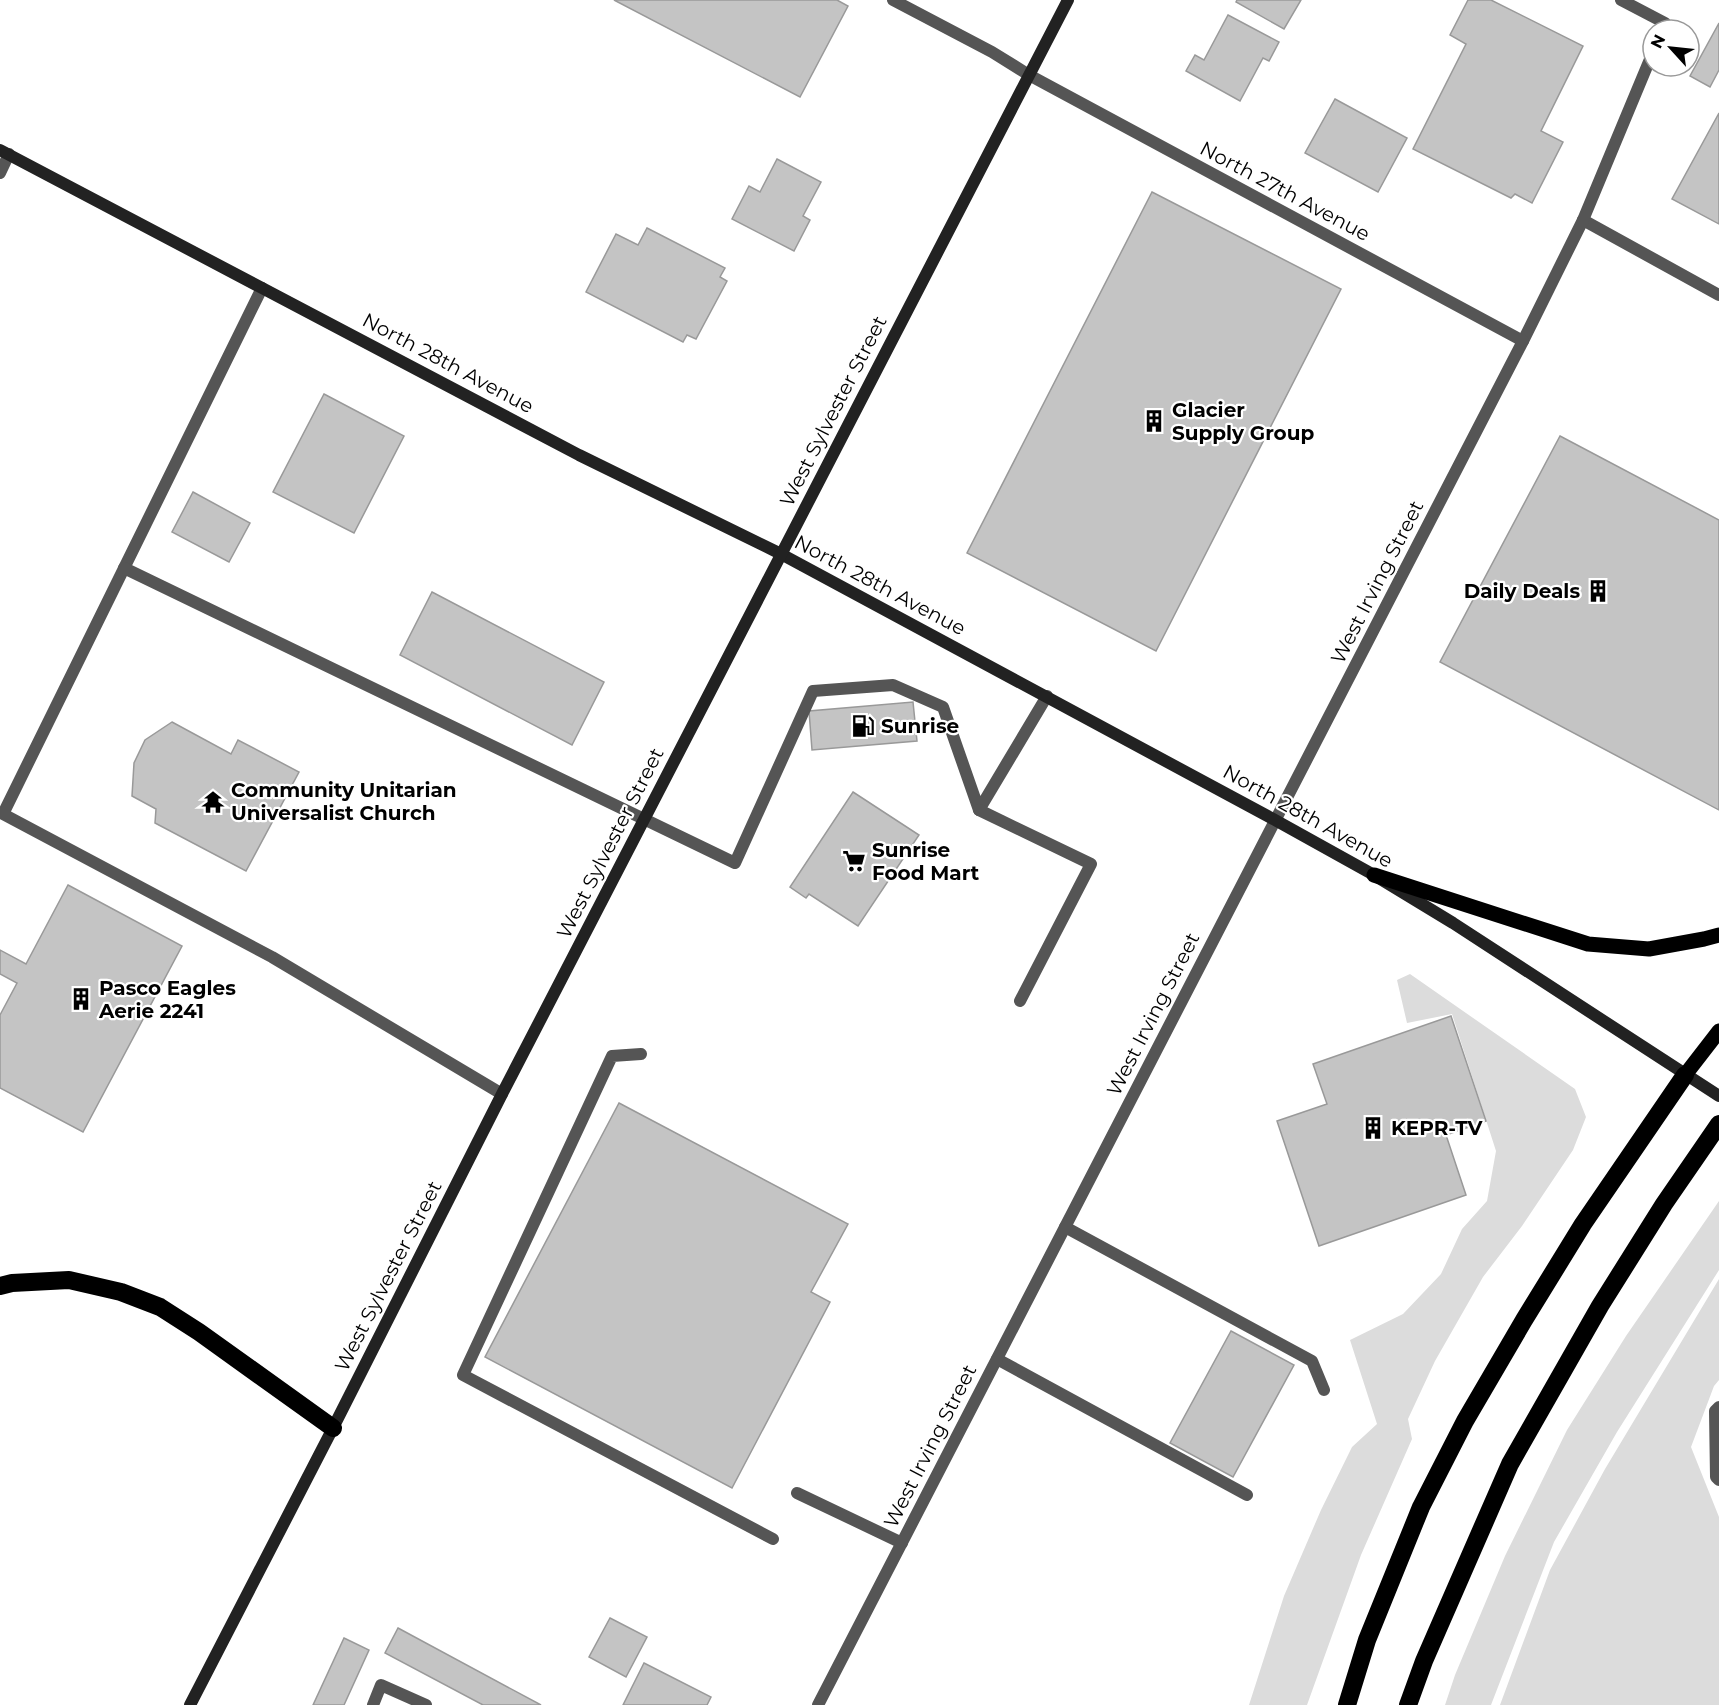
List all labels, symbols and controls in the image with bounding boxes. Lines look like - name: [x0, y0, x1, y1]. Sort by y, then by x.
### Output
- north arrow: [1641, 18, 1701, 78]
- text: N: [1647, 31, 1669, 51]
- street label: North 27th Avenue: [1196, 136, 1374, 246]
- street label: North 28th Avenue: [358, 308, 538, 418]
- street label: West Sylvester Street: [774, 312, 892, 510]
- place label: Glacier Supply Group: [1172, 398, 1314, 445]
- building icon: Glacier Supply Group: [1141, 408, 1167, 434]
- street label: West Irving Street: [1325, 496, 1429, 668]
- street label: North 28th Avenue: [790, 530, 970, 640]
- building icon: Daily Deals: [1585, 578, 1611, 604]
- place label: Daily Deals: [1464, 579, 1580, 603]
- fuel station icon: Sunrise: [850, 713, 876, 739]
- place label: Sunrise: [881, 714, 959, 738]
- street label: West Sylvester Street: [551, 744, 669, 942]
- street label: North 28th Avenue: [1219, 759, 1397, 873]
- place label: Community Unitarian Universalist Church: [231, 778, 457, 825]
- temple icon: Community Unitarian Universalist Church: [200, 789, 226, 815]
- place label: Sunrise Food Mart: [872, 838, 980, 885]
- supermarket icon: Sunrise Food Mart: [841, 848, 867, 874]
- street label: West Irving Street: [1101, 928, 1205, 1100]
- place label: Pasco Eagles Aerie 2241: [98, 976, 236, 1023]
- building icon: Pasco Eagles Aerie 2241: [68, 986, 94, 1012]
- building icon: KEPR-TV: [1360, 1115, 1386, 1141]
- place label: KEPR-TV: [1391, 1116, 1483, 1140]
- street label: West Sylvester Street: [329, 1177, 447, 1375]
- street label: West Irving Street: [878, 1360, 982, 1532]

